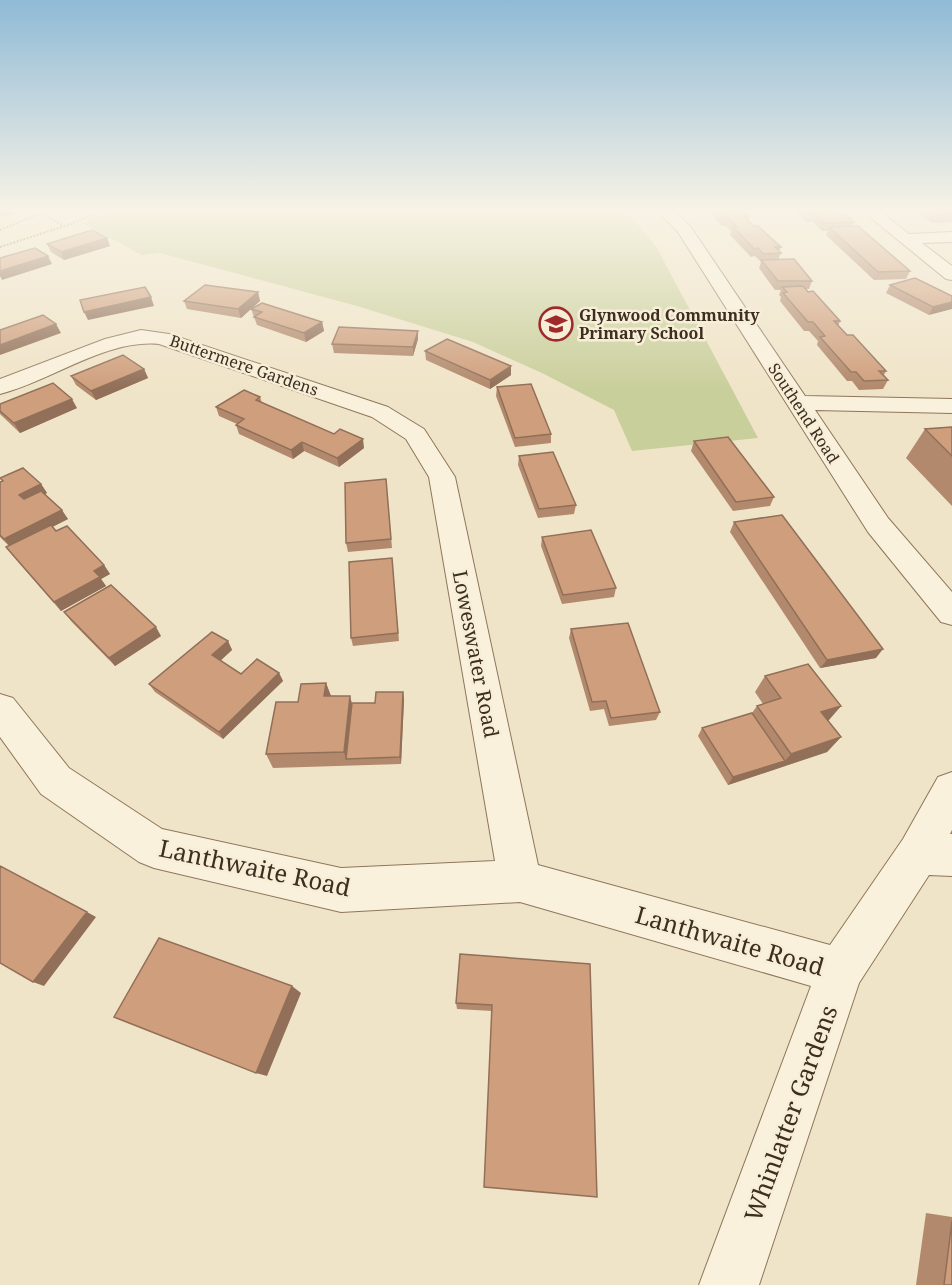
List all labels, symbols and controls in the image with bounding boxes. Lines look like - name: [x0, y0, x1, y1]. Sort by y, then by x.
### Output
- place label: Glynwood Community Primary School: [579, 304, 760, 344]
- school or university icon: Glynwood Community Primary School: [538, 306, 574, 342]
- street label: Buttermere Gardens: [167, 329, 321, 401]
- street label: Southend Road: [763, 359, 845, 467]
- street label: Loweswater Road: [447, 568, 505, 740]
- street label: Lanthwaite Road: [156, 831, 354, 903]
- street label: Lanthwaite Road: [632, 897, 828, 983]
- street label: Whinlatter Gardens: [736, 1000, 844, 1226]

